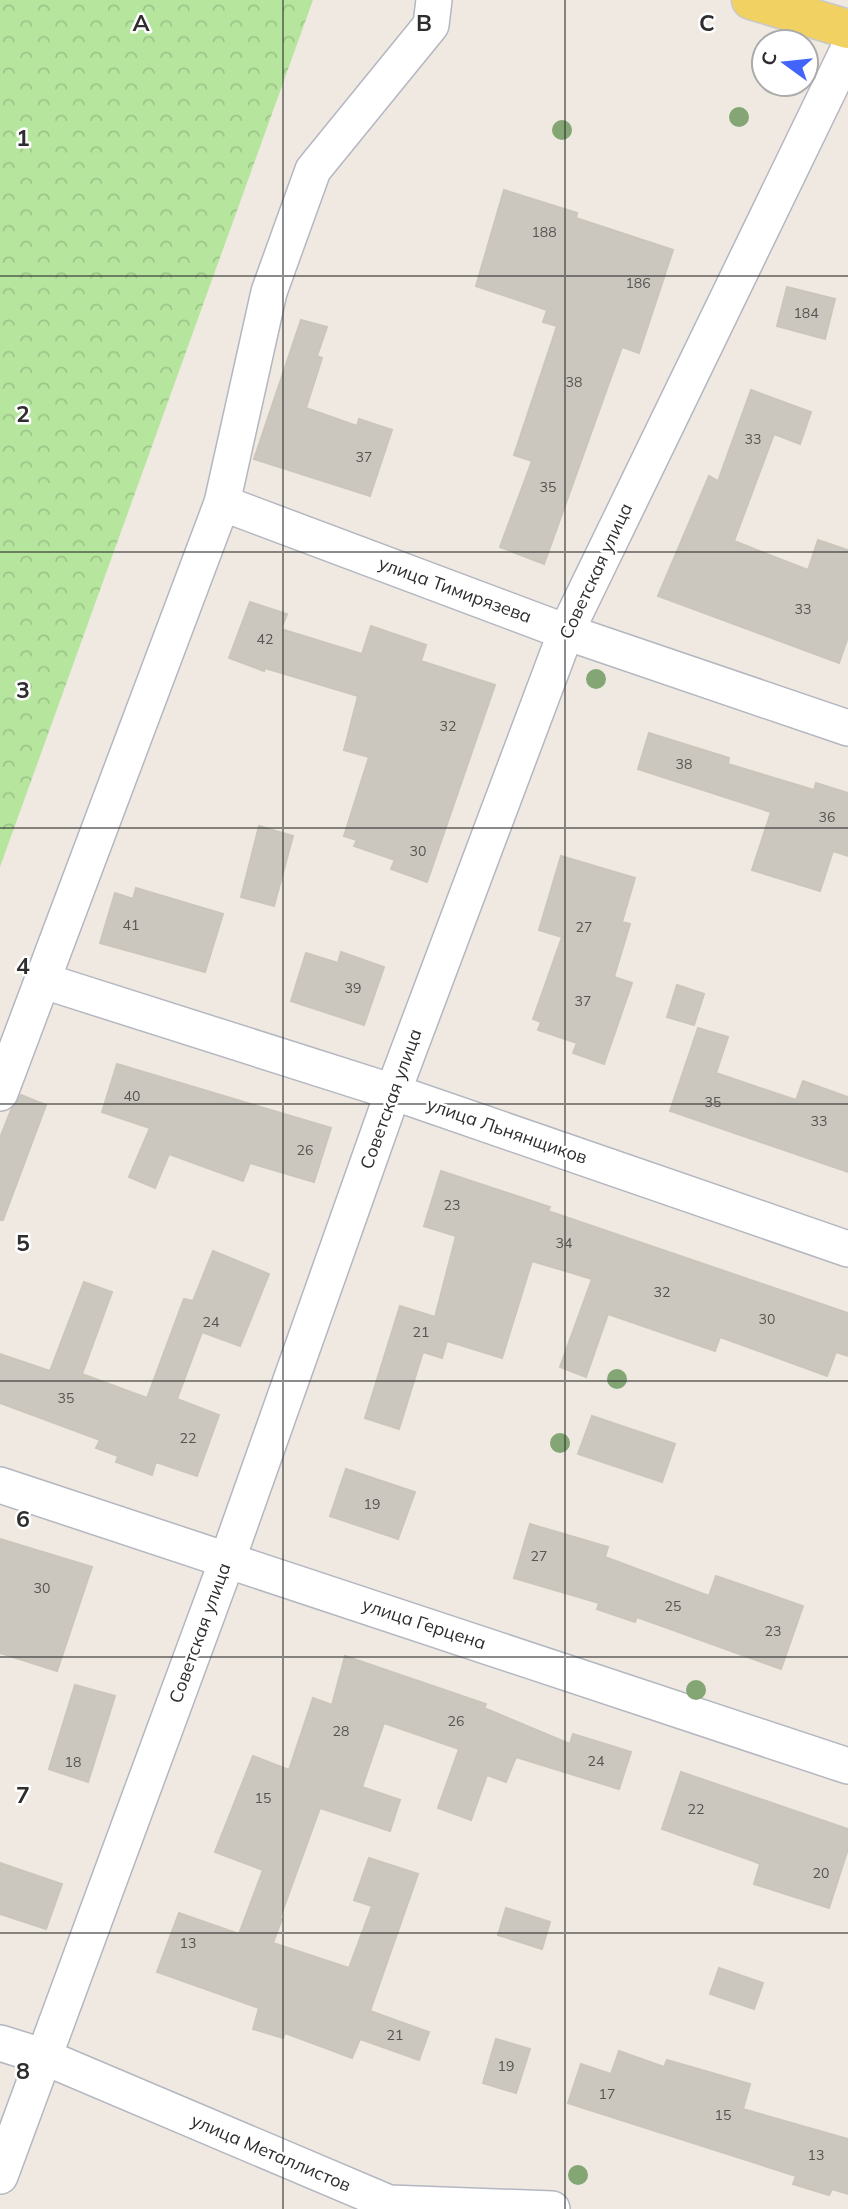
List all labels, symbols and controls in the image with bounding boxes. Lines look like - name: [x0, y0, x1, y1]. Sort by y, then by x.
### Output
- text: A: [132, 8, 150, 37]
- text: B: [416, 8, 432, 37]
- text: C: [699, 8, 715, 37]
- north arrow: [750, 28, 820, 98]
- text: С: [755, 49, 782, 68]
- text: 1: [16, 123, 30, 152]
- house number: 188: [531, 223, 557, 241]
- house number: 186: [625, 274, 651, 292]
- house number: 184: [793, 304, 819, 322]
- house number: 38: [566, 373, 582, 391]
- text: 2: [16, 399, 30, 428]
- house number: 33: [745, 430, 761, 448]
- house number: 37: [356, 448, 372, 466]
- house number: 35: [540, 478, 556, 496]
- street label: Советская улица: [554, 499, 637, 643]
- street label: улица Тимирязева: [376, 551, 535, 628]
- house number: 33: [795, 600, 811, 618]
- house number: 42: [257, 630, 273, 648]
- text: 3: [16, 675, 30, 704]
- house number: 32: [440, 717, 456, 735]
- house number: 38: [676, 755, 692, 773]
- house number: 36: [819, 808, 835, 826]
- house number: 30: [410, 842, 426, 860]
- house number: 41: [123, 916, 139, 934]
- house number: 27: [576, 918, 592, 936]
- text: 4: [16, 951, 30, 980]
- house number: 39: [345, 979, 361, 997]
- house number: 37: [575, 992, 591, 1010]
- street label: Советская улица: [354, 1026, 427, 1172]
- house number: 40: [124, 1087, 140, 1105]
- street label: улица Льнянщиков: [424, 1092, 590, 1169]
- house number: 35: [705, 1093, 721, 1111]
- house number: 33: [811, 1112, 827, 1130]
- house number: 26: [297, 1141, 313, 1159]
- house number: 23: [444, 1196, 460, 1214]
- text: 5: [16, 1228, 30, 1257]
- house number: 34: [556, 1234, 573, 1252]
- house number: 32: [654, 1283, 670, 1301]
- house number: 30: [759, 1310, 775, 1328]
- house number: 24: [203, 1313, 220, 1331]
- house number: 21: [413, 1323, 429, 1341]
- house number: 35: [58, 1389, 74, 1407]
- house number: 22: [180, 1429, 196, 1447]
- house number: 19: [364, 1495, 380, 1513]
- text: 6: [16, 1504, 30, 1533]
- house number: 27: [531, 1547, 547, 1565]
- street label: Советская улица: [163, 1560, 236, 1706]
- house number: 30: [34, 1579, 50, 1597]
- street label: улица Герцена: [359, 1593, 489, 1654]
- house number: 25: [665, 1597, 681, 1615]
- house number: 23: [765, 1622, 781, 1640]
- house number: 26: [448, 1712, 464, 1730]
- house number: 28: [333, 1722, 349, 1740]
- house number: 24: [588, 1752, 605, 1770]
- house number: 18: [65, 1753, 81, 1771]
- text: 7: [16, 1780, 30, 1809]
- house number: 15: [255, 1789, 271, 1807]
- house number: 22: [688, 1800, 704, 1818]
- house number: 20: [813, 1864, 829, 1882]
- house number: 13: [180, 1934, 196, 1952]
- house number: 21: [387, 2026, 403, 2044]
- text: 8: [16, 2056, 30, 2085]
- house number: 19: [498, 2057, 514, 2075]
- house number: 17: [599, 2085, 615, 2103]
- house number: 15: [715, 2106, 731, 2124]
- street label: улица Металлистов: [188, 2108, 355, 2197]
- house number: 13: [808, 2146, 824, 2164]

